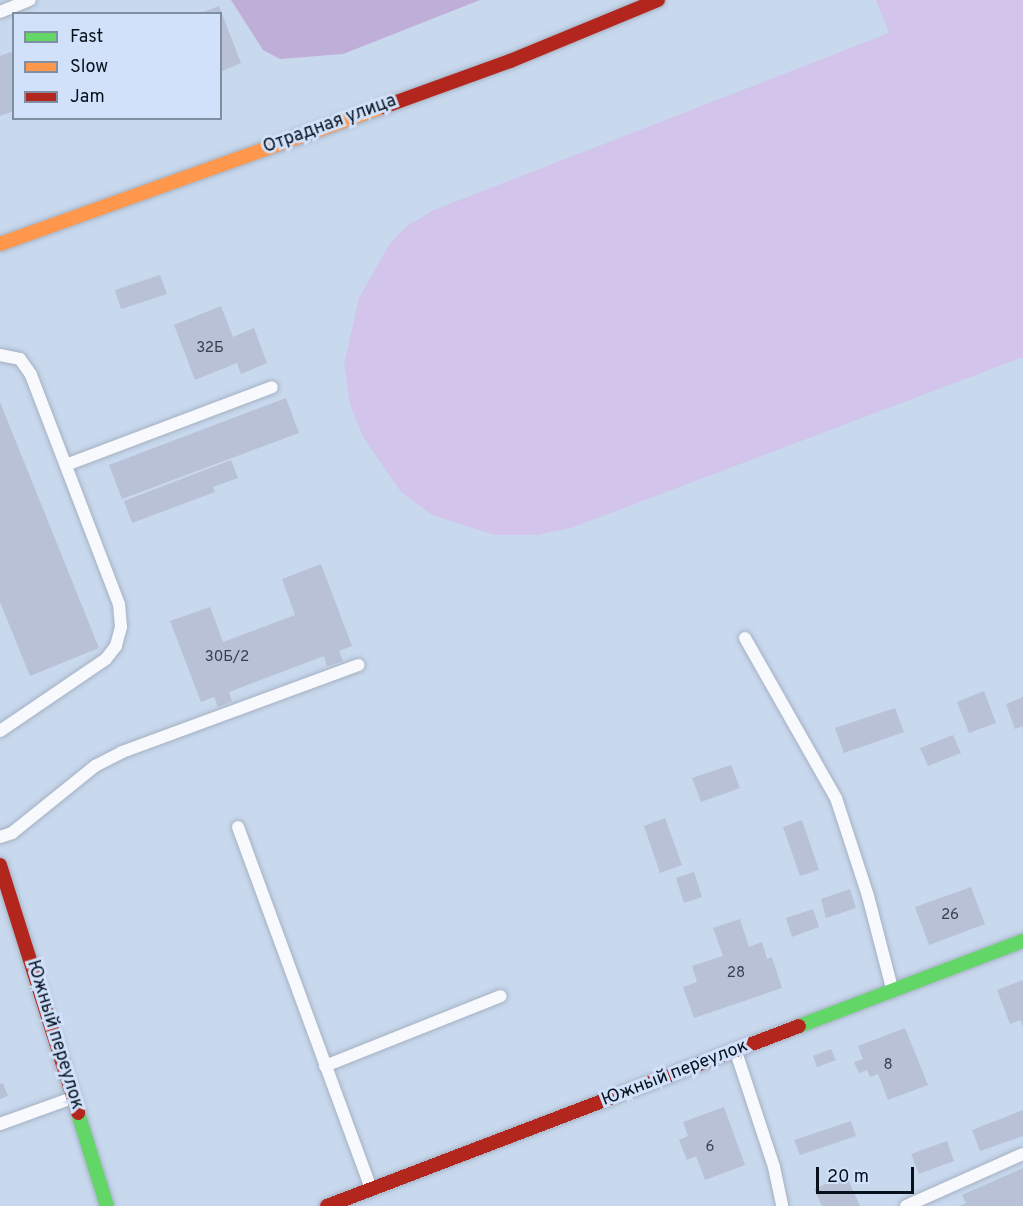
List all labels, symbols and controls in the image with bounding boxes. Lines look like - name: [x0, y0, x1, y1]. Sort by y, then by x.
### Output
- legend: [12, 12, 222, 120]
- text: Fast: [70, 26, 103, 49]
- text: Slow: [70, 56, 108, 79]
- text: Jam: [70, 86, 105, 109]
- street label: Отрадная улица: [261, 91, 399, 159]
- house number: 32Б: [196, 340, 224, 358]
- house number: 30Б/2: [205, 649, 249, 667]
- house number: 26: [941, 907, 959, 925]
- street label: Южный переулок: [21, 958, 87, 1112]
- house number: 28: [727, 965, 745, 983]
- street label: Южный переулок: [599, 1036, 751, 1112]
- house number: 8: [883, 1057, 893, 1075]
- house number: 6: [706, 1139, 714, 1157]
- scale bar: [819, 1155, 916, 1193]
- text: 20 m: [827, 1166, 869, 1189]

